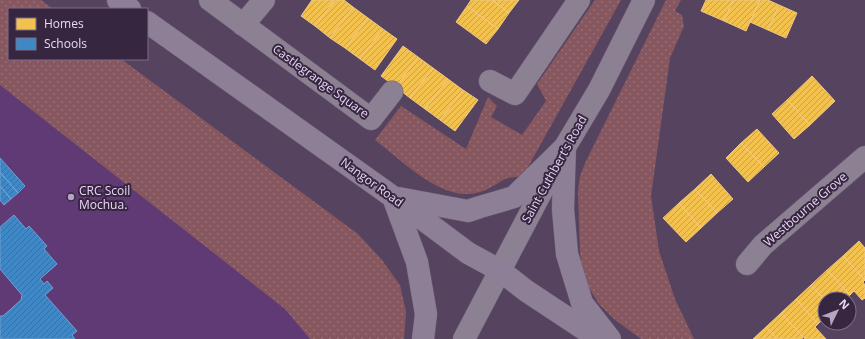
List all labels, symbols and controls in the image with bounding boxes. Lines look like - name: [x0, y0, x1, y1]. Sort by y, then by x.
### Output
- legend: [8, 8, 148, 60]
- text: Homes: [44, 15, 84, 32]
- text: Schools: [44, 35, 87, 52]
- street label: Castlegrange Square: [269, 40, 373, 122]
- street label: Saint Cuthbert’s Road: [517, 112, 591, 226]
- street label: Nangor Road: [337, 154, 407, 210]
- street label: Westbourne Grove: [760, 168, 851, 250]
- place label: CRC Scoil Mochua.: [79, 182, 130, 213]
- marker: CRC Scoil Mochua.: [66, 192, 76, 202]
- north arrow: [817, 291, 857, 331]
- text: N: [836, 295, 853, 312]

